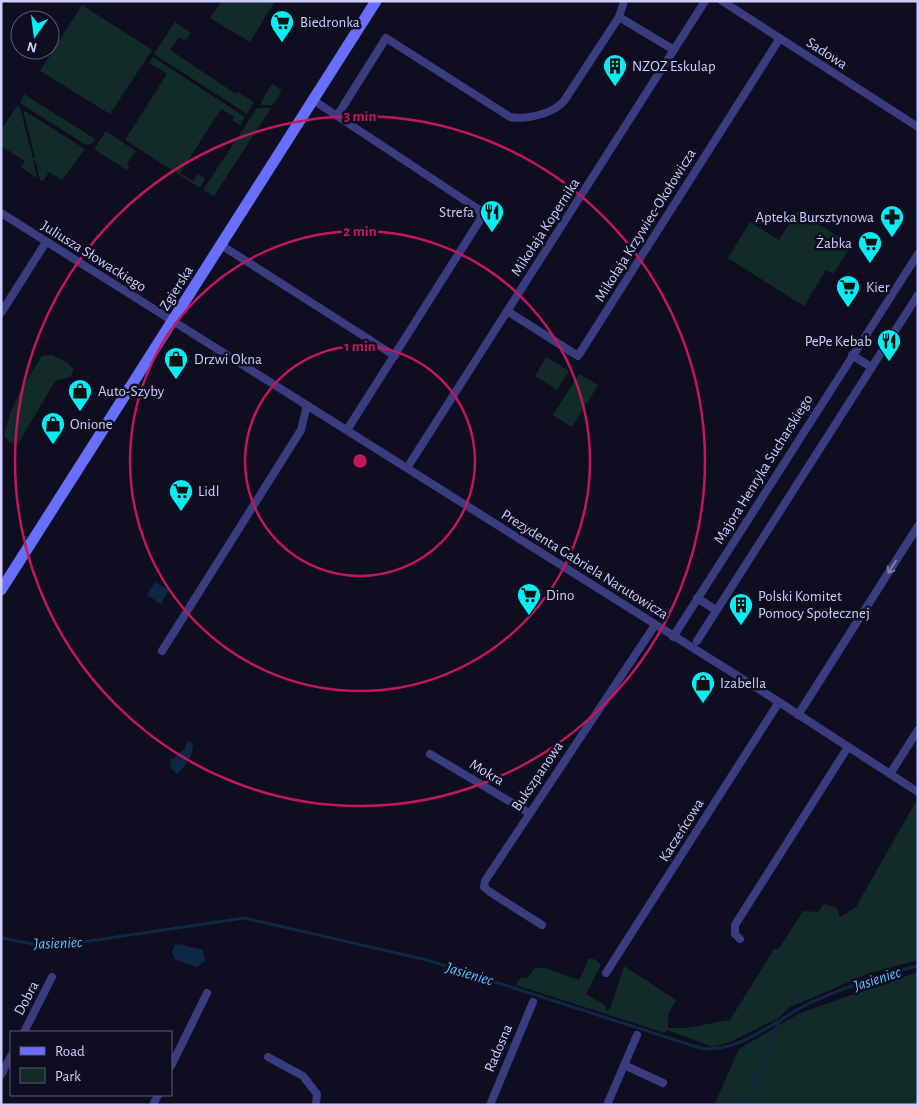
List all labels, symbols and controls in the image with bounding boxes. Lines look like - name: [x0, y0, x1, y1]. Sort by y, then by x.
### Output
- supermarket icon: Biedronka: [269, 9, 295, 43]
- north arrow: [10, 10, 60, 60]
- place label: Biedronka: [300, 15, 360, 30]
- street label: Sadowa: [804, 35, 850, 72]
- text: N: [26, 39, 39, 55]
- building icon: NZOZ Eskulap: [602, 53, 628, 87]
- place label: NZOZ Eskulap: [632, 59, 716, 74]
- text: 3 min: [344, 109, 376, 124]
- street label: Mikołaja Krzywiec-Okołowicza: [592, 146, 699, 304]
- street label: Mikołaja Kopernika: [508, 176, 583, 279]
- restaurant icon: Strefa: [479, 199, 505, 233]
- pharmacy icon: Apteka Bursztynowa: [879, 204, 905, 238]
- place label: Strefa: [439, 205, 474, 220]
- place label: Apteka Bursztynowa: [756, 210, 874, 225]
- street label: Juliusza Słowackiego: [39, 218, 149, 295]
- text: 2 min: [343, 224, 377, 239]
- supermarket icon: Żabka: [857, 230, 883, 264]
- place label: Żabka: [816, 234, 852, 251]
- street label: Zgierska: [157, 263, 196, 313]
- supermarket icon: Kier: [835, 274, 861, 308]
- place label: Kier: [866, 280, 890, 295]
- restaurant icon: PePe Kebab: [876, 328, 902, 362]
- place label: PePe Kebab: [805, 334, 872, 349]
- text: 1 min: [344, 339, 376, 354]
- shop icon: Drzwi Okna: [163, 346, 189, 380]
- place label: Drzwi Okna: [194, 352, 262, 367]
- shop icon: Auto-Szyby: [67, 378, 93, 412]
- place label: Auto-Szyby: [98, 384, 165, 399]
- street label: Majora Henryka Sucharskiego: [711, 392, 816, 547]
- shop icon: Onione: [40, 411, 66, 445]
- place label: Onione: [70, 417, 113, 432]
- centre of rings: [351, 452, 369, 470]
- supermarket icon: Lidl: [168, 478, 194, 512]
- place label: Lidl: [198, 484, 219, 499]
- street label: Prezydenta Gabriela Narutowicza: [499, 507, 671, 622]
- one-way arrow: [886, 560, 896, 574]
- supermarket icon: Dino: [516, 582, 542, 616]
- place label: Dino: [546, 588, 574, 603]
- place label: Polski Komitet Pomocy Społecznej: [758, 589, 870, 621]
- building icon: Polski Komitet Pomocy Społecznej: [728, 592, 754, 626]
- shop icon: Izabella: [690, 670, 716, 704]
- place label: Izabella: [720, 676, 766, 691]
- street label: Bukszpanowa: [509, 739, 566, 814]
- street label: Mokra: [467, 756, 507, 789]
- street label: Kaczeńcowa: [656, 796, 707, 864]
- water label: Jasieniec: [33, 934, 83, 952]
- water label: Jasieniec: [443, 959, 496, 989]
- water label: Jasieniec: [851, 964, 903, 994]
- street label: Dobra: [11, 979, 42, 1018]
- street label: Radosna: [482, 1022, 515, 1074]
- legend: [10, 1031, 172, 1096]
- text: Road: [55, 1044, 85, 1059]
- text: Park: [55, 1069, 81, 1084]

